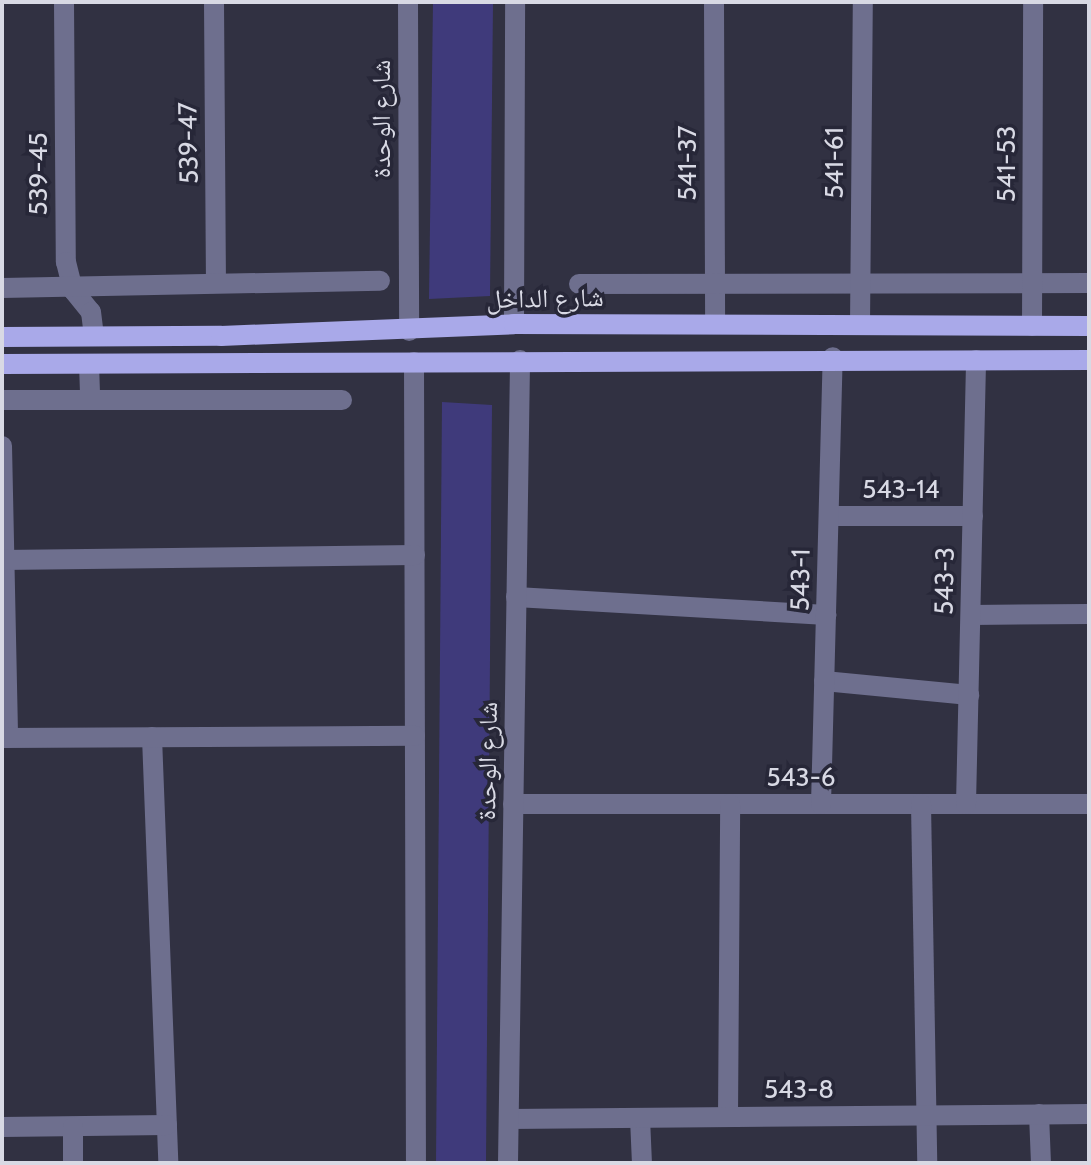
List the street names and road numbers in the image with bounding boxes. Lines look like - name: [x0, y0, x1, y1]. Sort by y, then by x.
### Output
- street label: شارع الوحدة: [366, 60, 398, 178]
- street label: 539-47: [173, 102, 205, 184]
- street label: 541-37: [672, 125, 704, 201]
- street label: 541-53: [991, 126, 1023, 202]
- street label: 541-61: [819, 127, 851, 199]
- street label: 539-45: [23, 132, 55, 216]
- street label: شارع الداخل: [486, 282, 604, 316]
- street label: 543-14: [862, 474, 940, 506]
- street label: 543-3: [929, 547, 961, 615]
- street label: 543-1: [785, 549, 817, 611]
- street label: شارع الوحدة: [471, 701, 505, 821]
- street label: 543-6: [767, 762, 835, 794]
- street label: 543-8: [764, 1074, 834, 1106]

